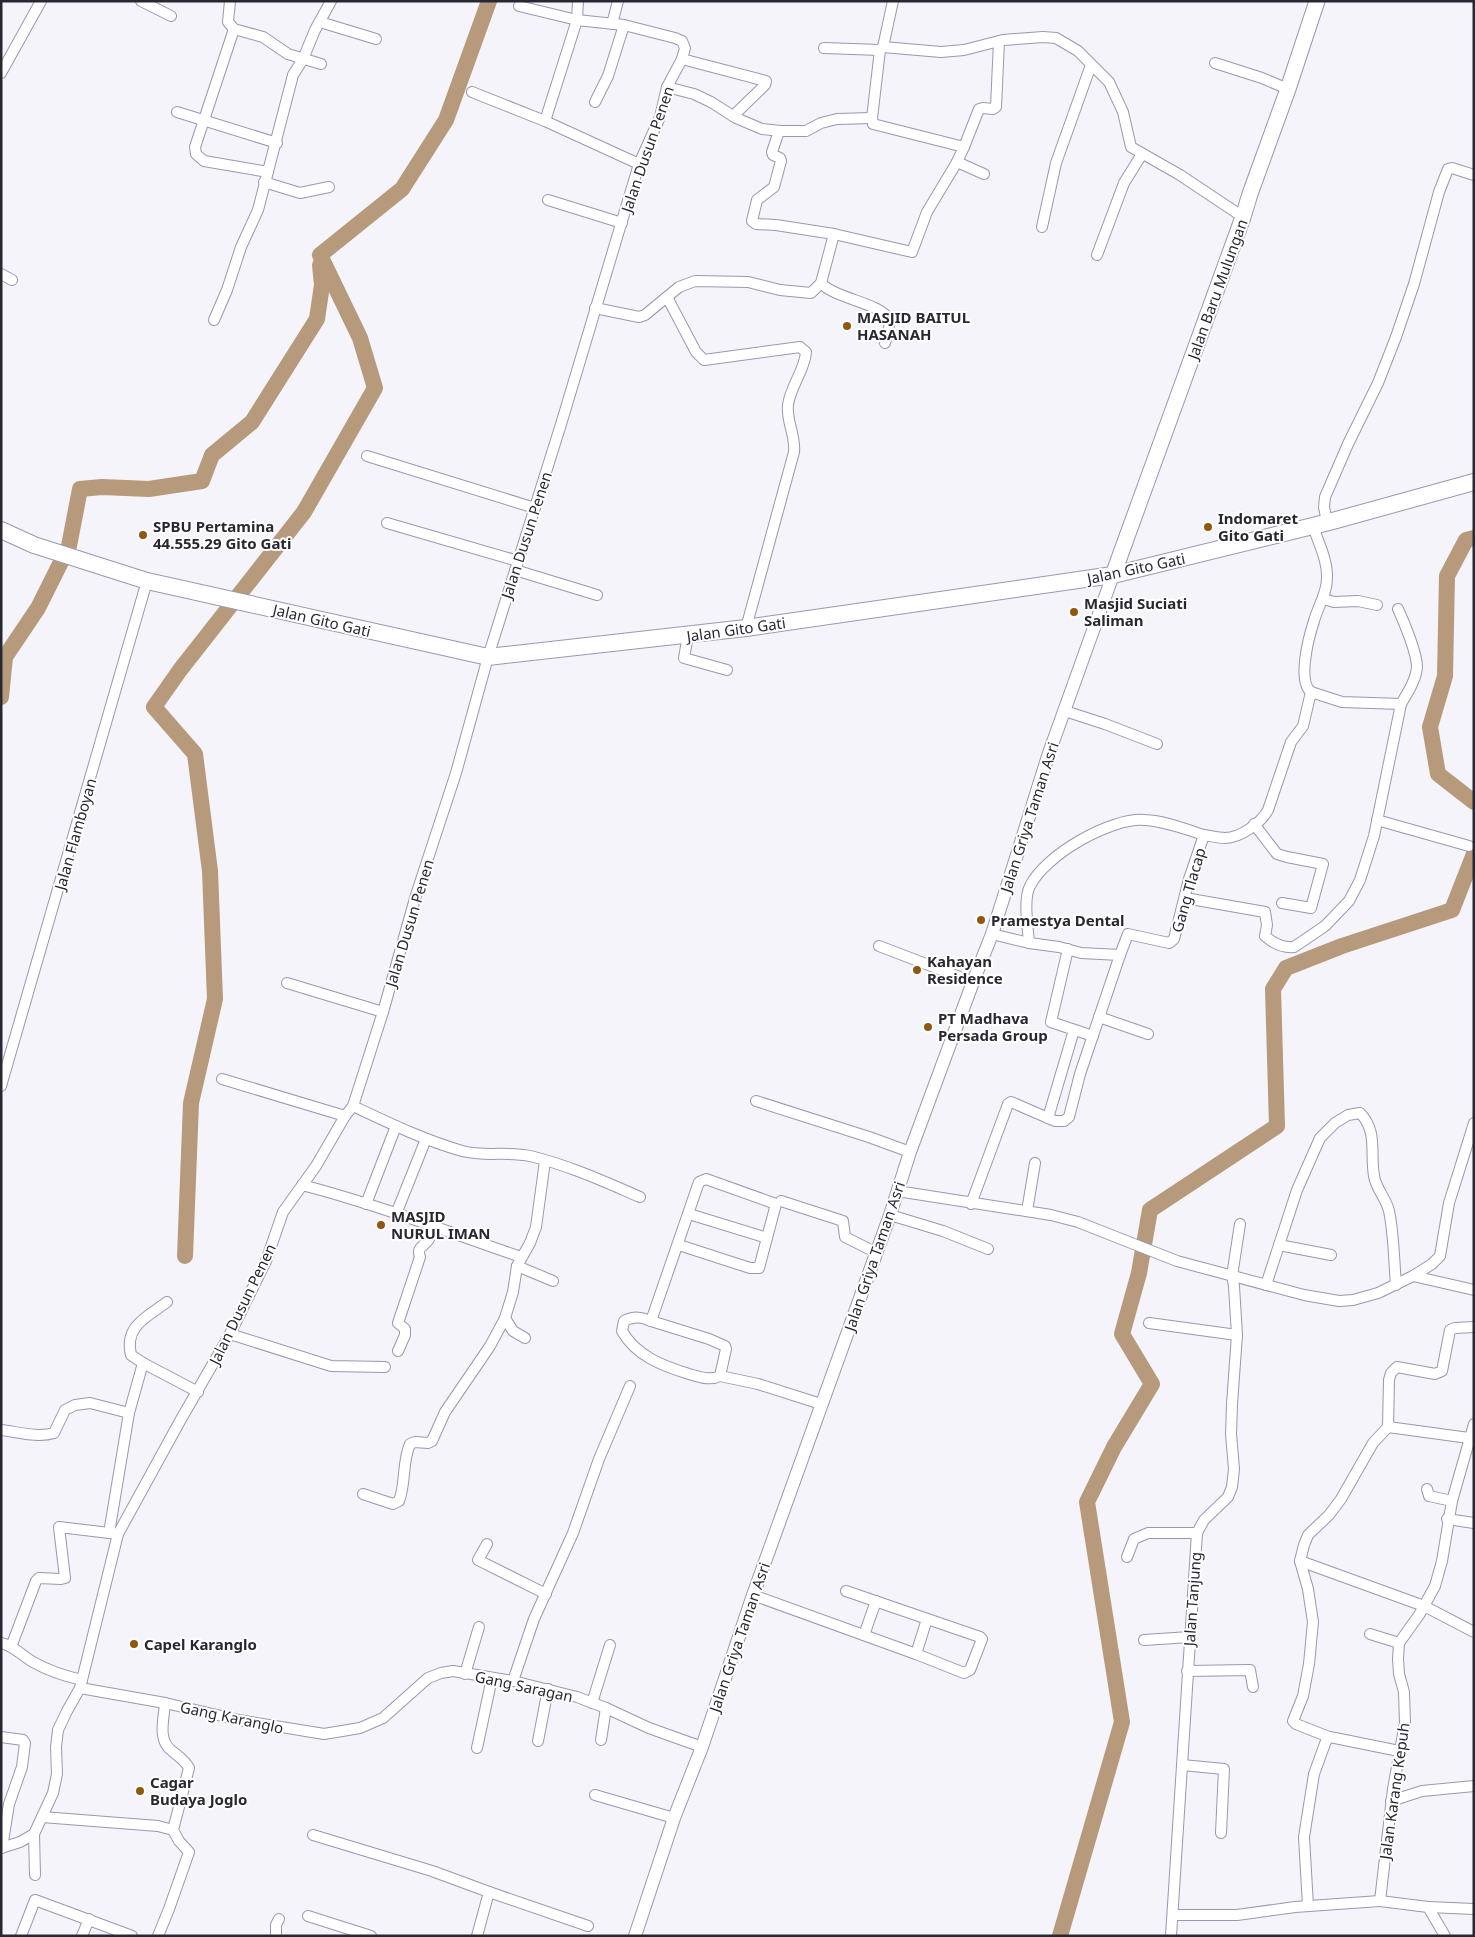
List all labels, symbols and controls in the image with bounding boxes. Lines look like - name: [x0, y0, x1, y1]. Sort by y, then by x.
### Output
- street label: Jalan Dusun Penen: [615, 83, 678, 217]
- street label: Jalan Baru Mulungan: [1182, 216, 1252, 364]
- place label: MASJID BAITUL HASANAH: [857, 307, 970, 344]
- marker: MASJID BAITUL HASANAH: [841, 320, 853, 332]
- street label: Jalan Dusun Penen: [495, 469, 556, 603]
- place label: Indomaret Gito Gati: [1218, 508, 1298, 545]
- place label: SPBU Pertamina 44.555.29 Gito Gati: [153, 516, 291, 553]
- marker: Indomaret Gito Gati: [1202, 521, 1214, 533]
- marker: SPBU Pertamina 44.555.29 Gito Gati: [137, 529, 149, 541]
- street label: Jalan Gito Gati: [1083, 548, 1187, 589]
- place label: Masjid Suciati Saliman: [1084, 593, 1187, 630]
- street label: Jalan Gito Gati: [269, 599, 373, 641]
- marker: Masjid Suciati Saliman: [1068, 606, 1080, 618]
- street label: Jalan Gito Gati: [683, 612, 787, 646]
- street label: Jalan Griya Taman Asri: [995, 739, 1063, 897]
- street label: Jalan Flamboyan: [49, 776, 101, 894]
- street label: Gang Tlacap: [1166, 845, 1210, 935]
- street label: Jalan Dusun Penen: [380, 857, 438, 991]
- place label: Pramestya Dental: [991, 910, 1124, 930]
- marker: Pramestya Dental: [975, 914, 987, 926]
- place label: Kahayan Residence: [927, 951, 1003, 988]
- marker: Kahayan Residence: [911, 964, 923, 976]
- place label: PT Madhava Persada Group: [938, 1008, 1048, 1045]
- marker: PT Madhava Persada Group: [922, 1021, 934, 1033]
- street label: Jalan Griya Taman Asri: [838, 1179, 909, 1335]
- place label: MASJID NURUL IMAN: [391, 1206, 491, 1243]
- marker: MASJID NURUL IMAN: [375, 1219, 387, 1231]
- street label: Jalan Dusun Penen: [203, 1240, 280, 1370]
- street label: Jalan Tanjung: [1179, 1551, 1205, 1649]
- street label: Jalan Griya Taman Asri: [703, 1560, 774, 1716]
- place label: Capel Karanglo: [144, 1634, 257, 1654]
- marker: Capel Karanglo: [128, 1638, 140, 1650]
- street label: Gang Saragan: [473, 1666, 575, 1706]
- street label: Gang Karanglo: [178, 1696, 286, 1738]
- street label: Jalan Karang Kepuh: [1374, 1721, 1413, 1863]
- place label: Cagar Budaya Joglo: [150, 1772, 247, 1809]
- marker: Cagar Budaya Joglo: [134, 1785, 146, 1797]

